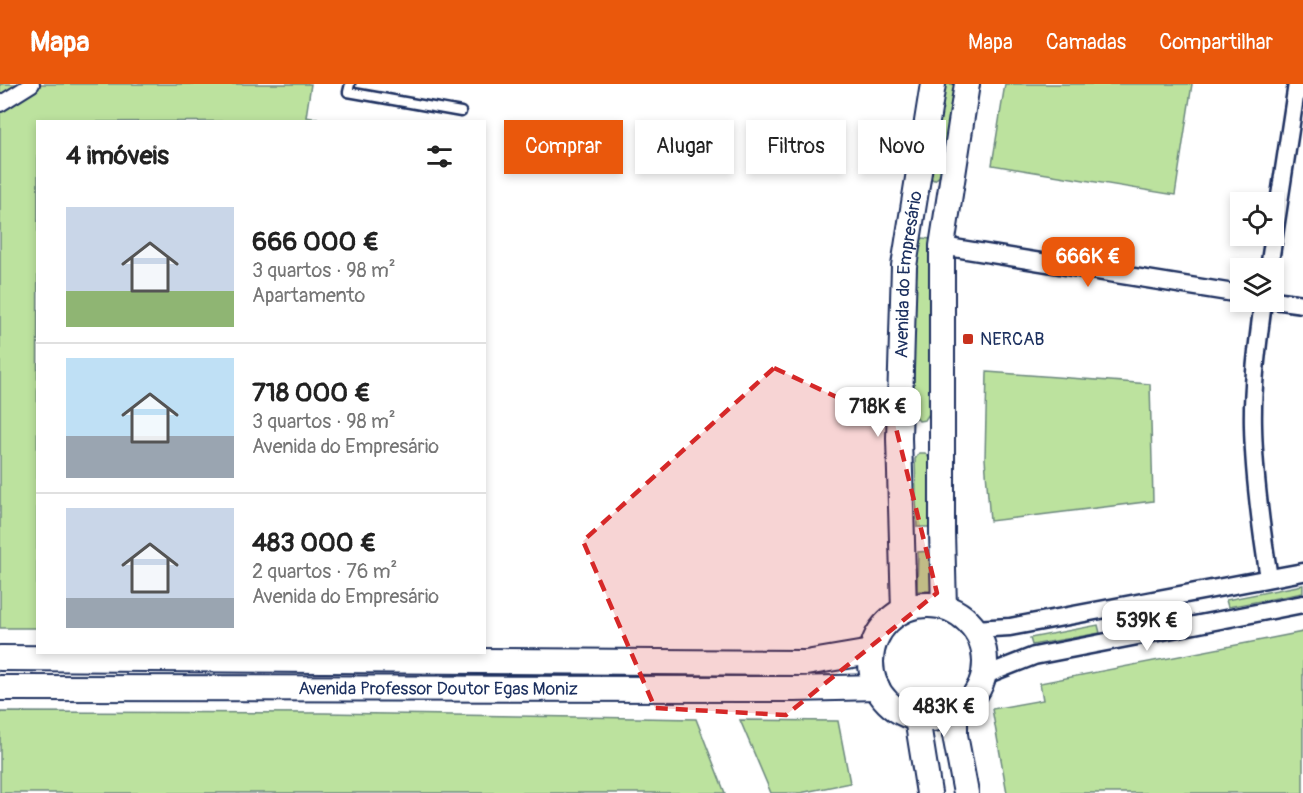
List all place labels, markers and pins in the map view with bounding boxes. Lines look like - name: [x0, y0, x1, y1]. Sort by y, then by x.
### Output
- pin: 666K €: [1039, 237, 1137, 288]
- place label: NERCAB: [980, 328, 1044, 351]
- marker: NERCAB: [961, 332, 975, 346]
- pin: 718K €: [829, 387, 927, 438]
- pin: 539K €: [1098, 601, 1196, 652]
- pin: 483K €: [895, 687, 993, 738]

